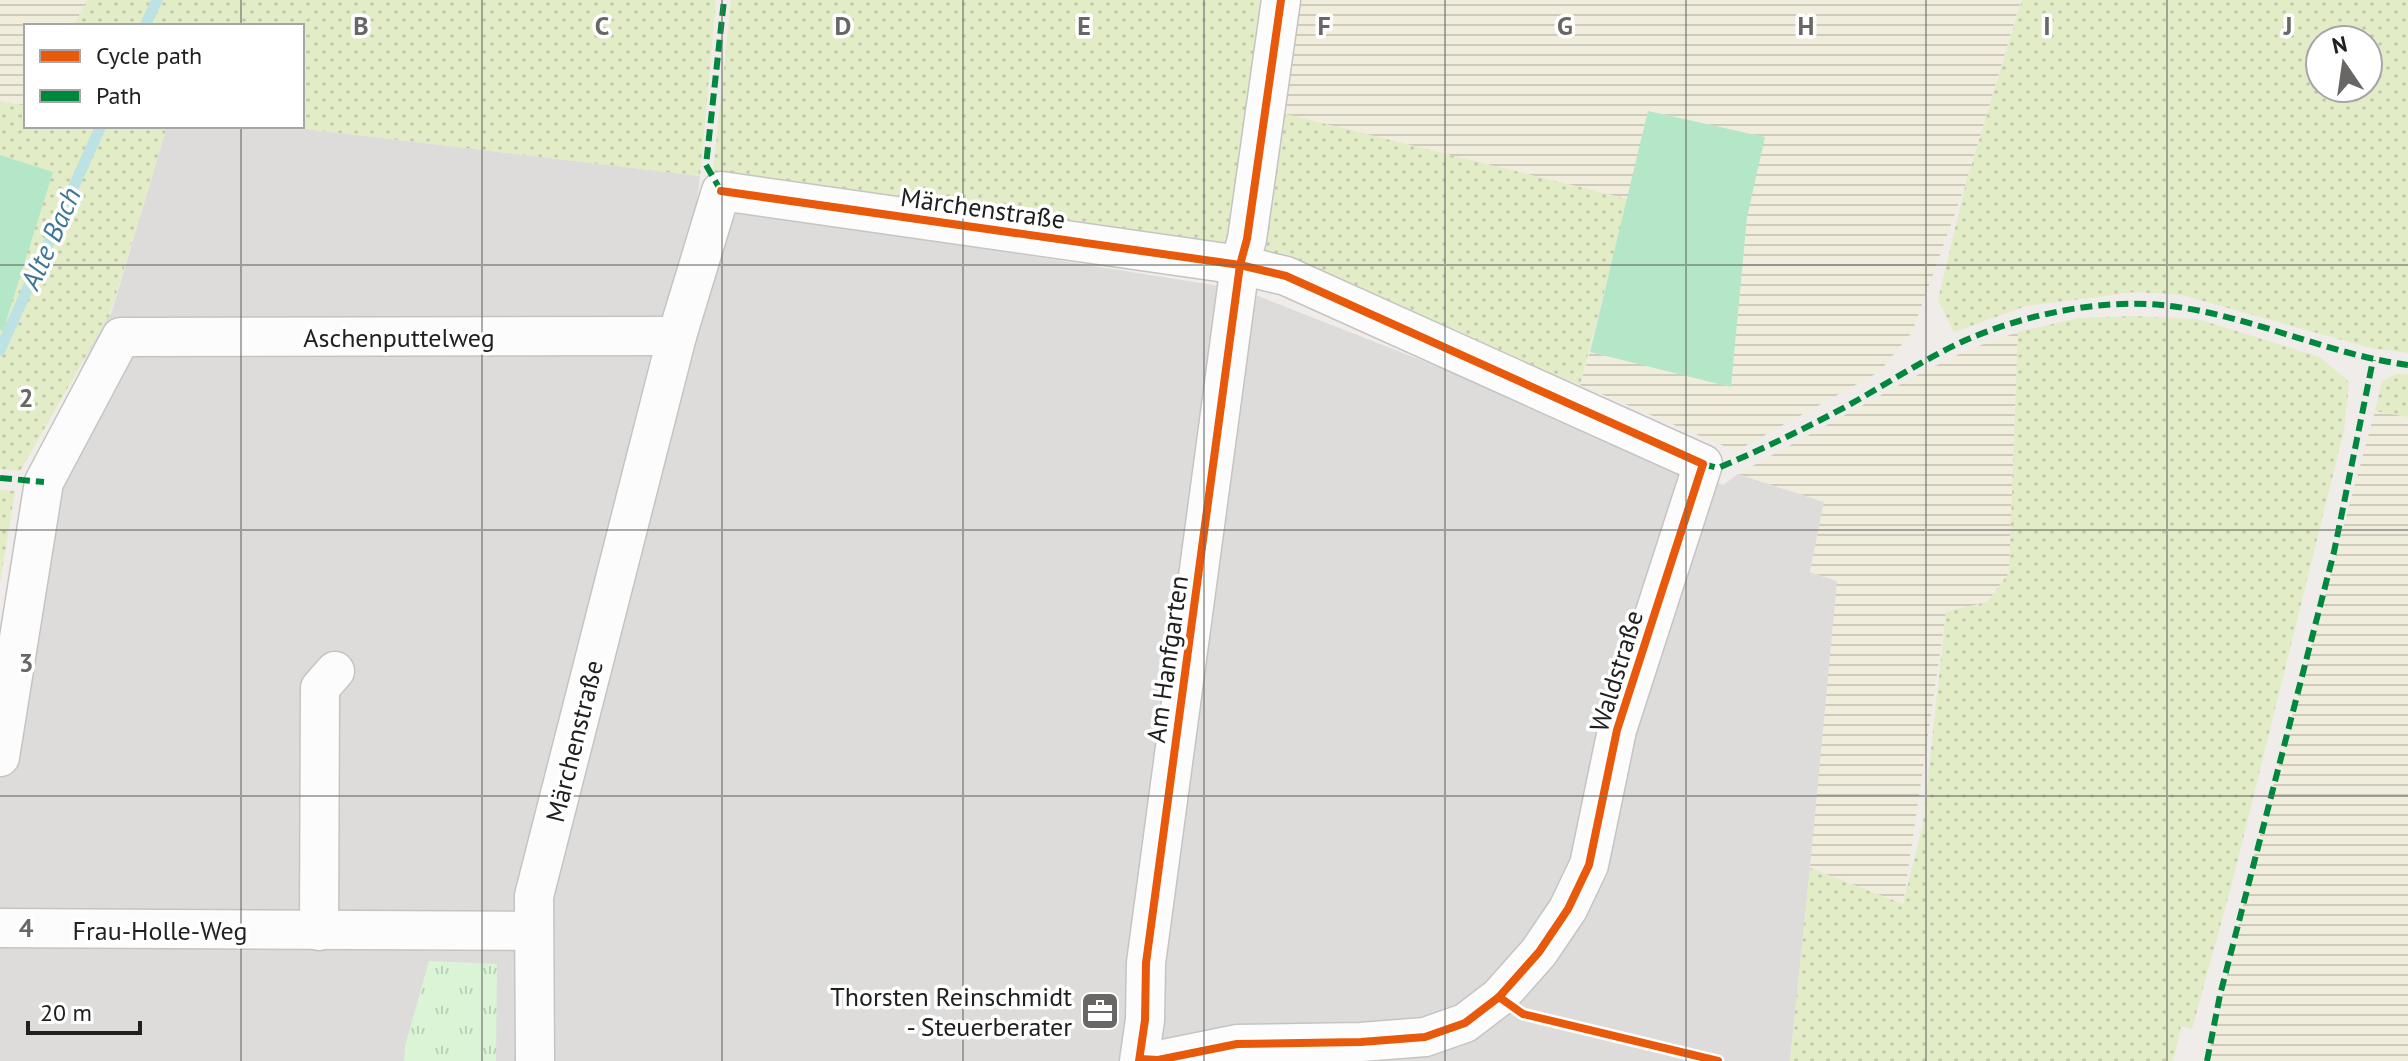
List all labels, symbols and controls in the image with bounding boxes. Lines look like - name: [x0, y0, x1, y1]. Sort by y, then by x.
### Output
- text: B: [353, 9, 369, 42]
- text: C: [595, 9, 609, 42]
- text: D: [835, 9, 851, 42]
- text: E: [1077, 9, 1091, 42]
- text: F: [1317, 9, 1331, 42]
- text: G: [1557, 9, 1573, 42]
- text: H: [1798, 9, 1814, 42]
- text: I: [2043, 9, 2051, 42]
- text: J: [2283, 9, 2292, 42]
- legend: [24, 24, 304, 128]
- north arrow: [2304, 24, 2384, 104]
- text: N: [2329, 29, 2350, 60]
- text: Cycle path: [96, 40, 202, 71]
- text: Path: [96, 80, 142, 111]
- street label: Märchenstraße: [899, 180, 1067, 236]
- water label: Alte Bach: [11, 181, 89, 296]
- street label: Aschenputtelweg: [303, 321, 495, 354]
- text: 2: [19, 381, 33, 414]
- street label: Am Hanfgarten: [1139, 573, 1195, 745]
- street label: Waldstraße: [1582, 606, 1650, 736]
- text: 3: [19, 646, 33, 679]
- street label: Märchenstraße: [538, 657, 610, 825]
- text: 4: [19, 911, 34, 944]
- street label: Frau-Holle-Weg: [72, 914, 248, 947]
- place label: Thorsten Reinschmidt - Steuerberater: [830, 980, 1072, 1043]
- scale bar: [28, 985, 140, 1035]
- office icon: Thorsten Reinschmidt - Steuerberater: [1079, 990, 1121, 1032]
- text: 20 m: [40, 997, 92, 1028]

